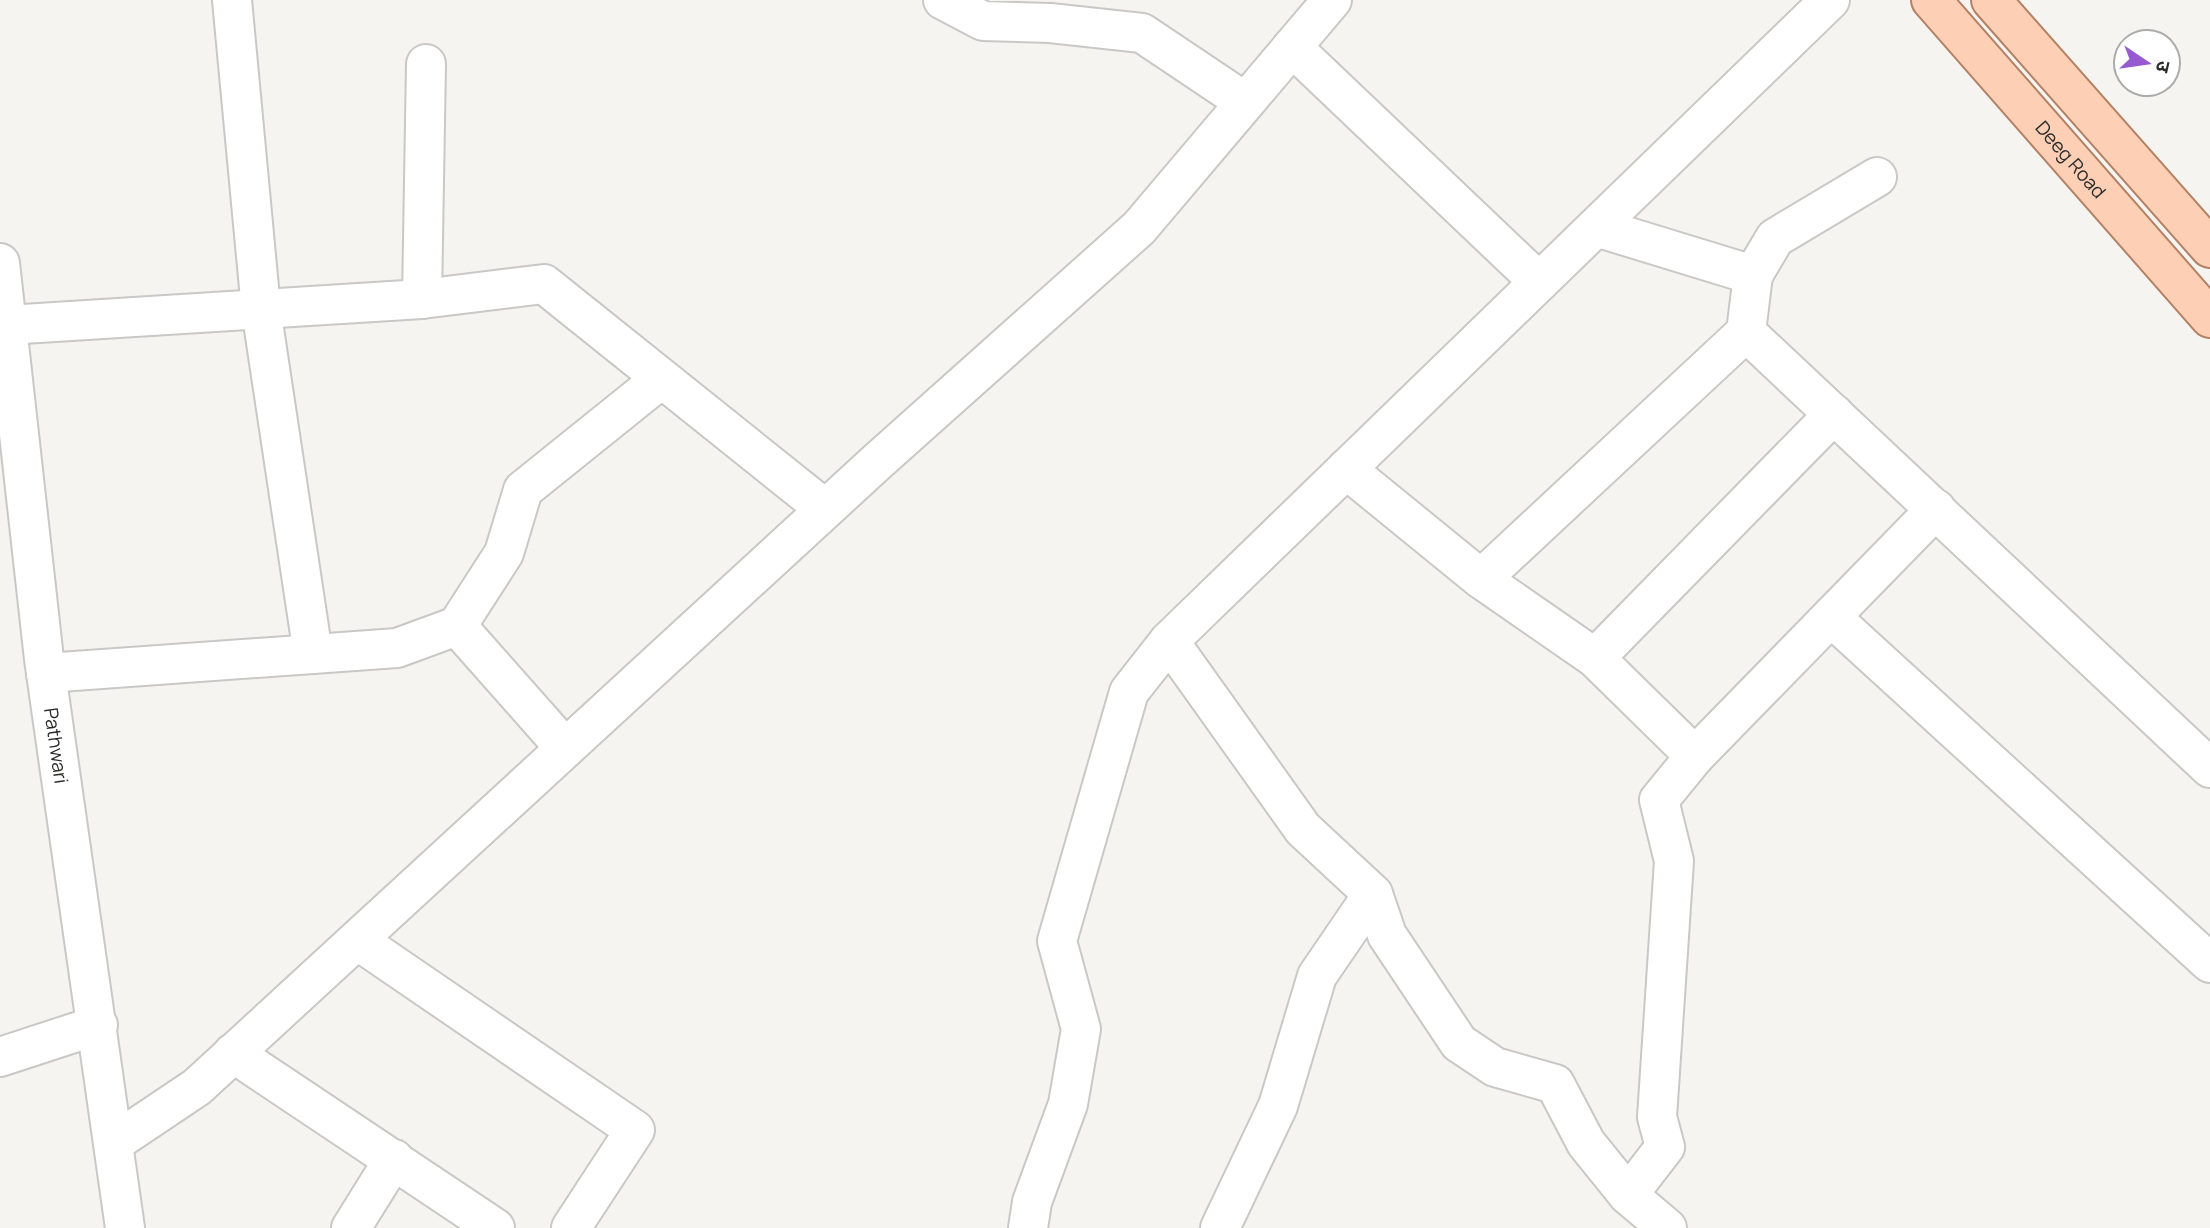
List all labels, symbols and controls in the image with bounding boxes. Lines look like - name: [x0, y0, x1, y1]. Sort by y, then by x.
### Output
- north arrow: [2112, 28, 2182, 98]
- text: उ: [2149, 58, 2177, 76]
- street label: Deeg Road: [2030, 115, 2112, 204]
- street label: Pathwari: [38, 706, 75, 785]

